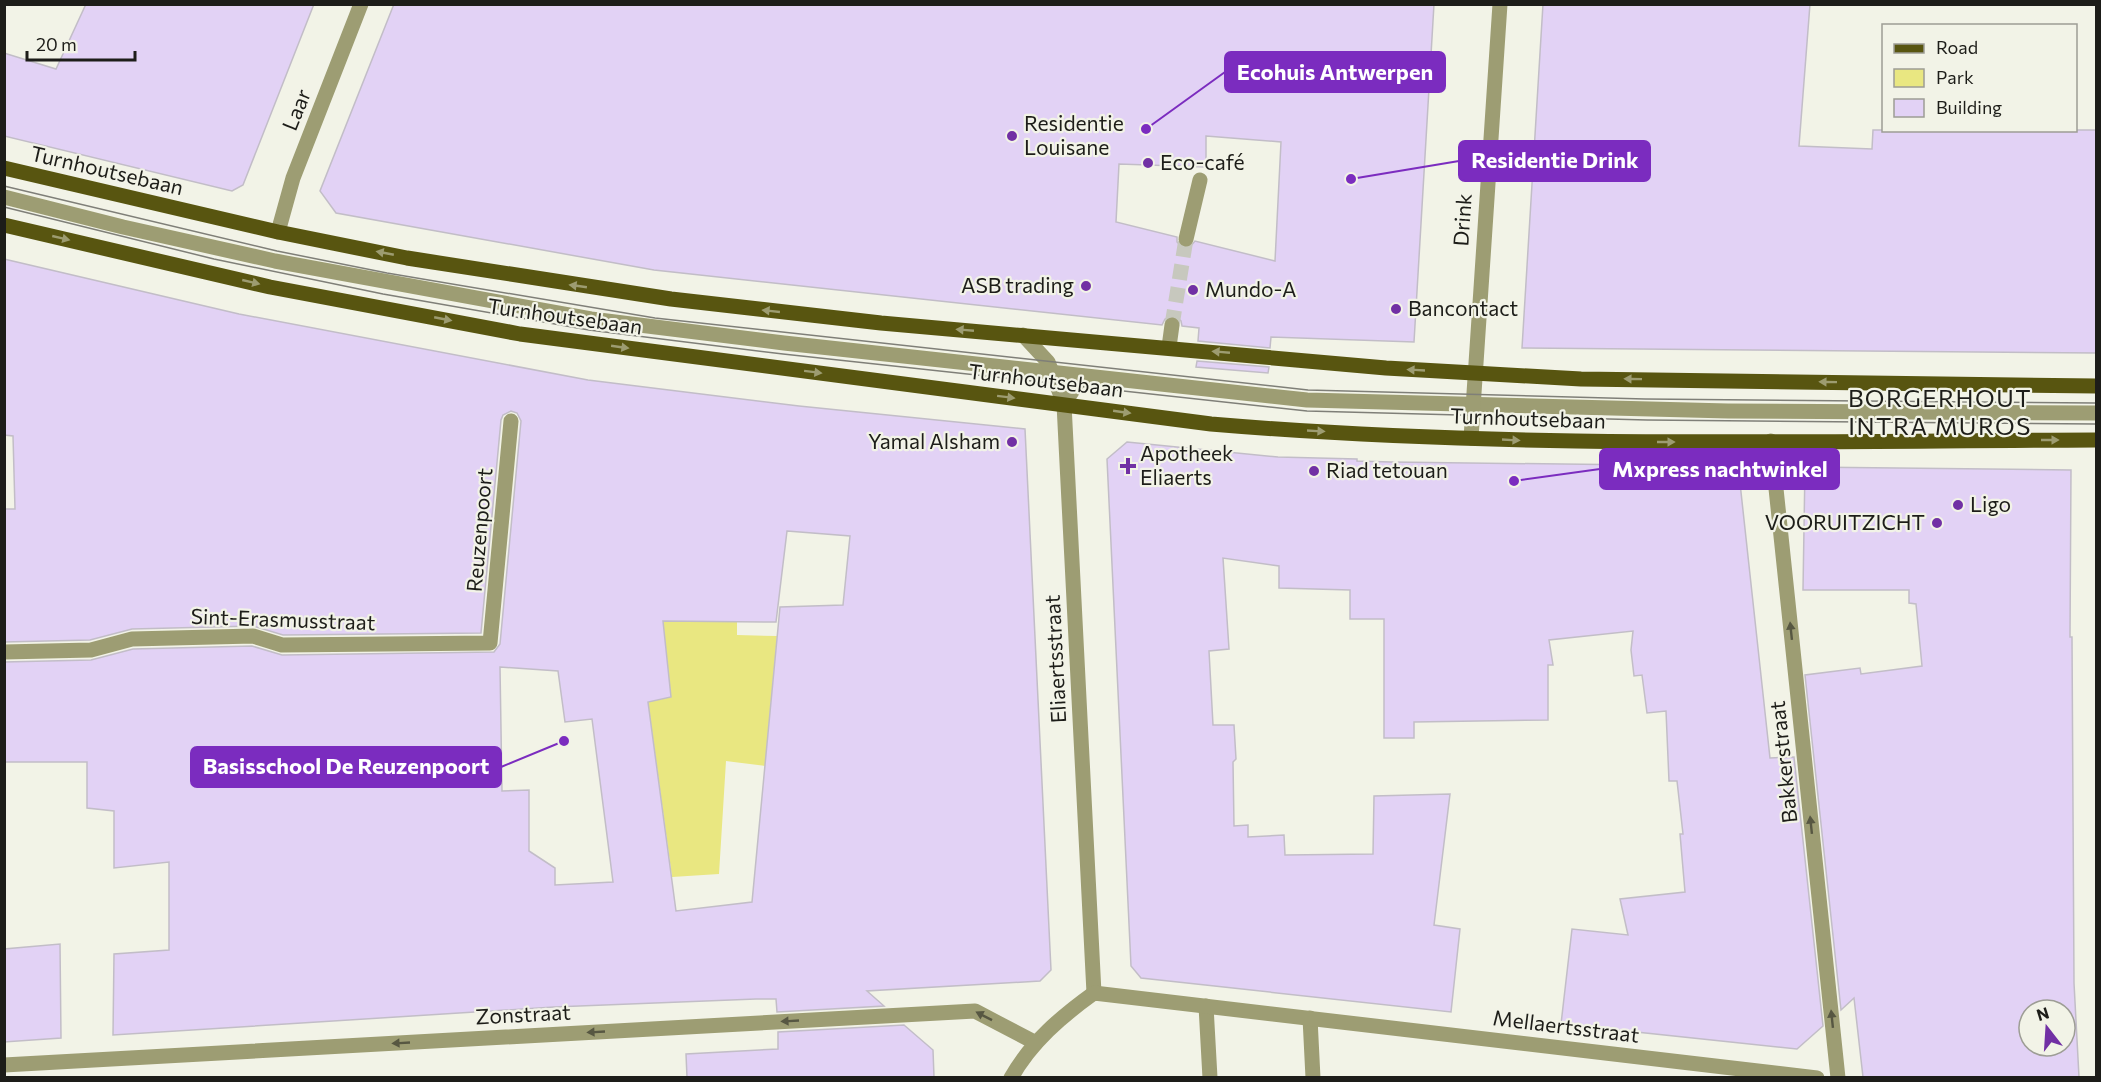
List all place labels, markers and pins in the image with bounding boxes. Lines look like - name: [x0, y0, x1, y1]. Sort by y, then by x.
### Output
- callout: Ecohuis Antwerpen: [1225, 52, 1445, 92]
- place label: Residentie Louisane: [1024, 110, 1124, 159]
- marker: Residentie Louisane: [1005, 129, 1019, 143]
- callout: Residentie Drink: [1459, 141, 1650, 181]
- place label: Eco-café: [1160, 149, 1245, 174]
- marker: Eco-café: [1141, 156, 1155, 170]
- place label: ASB trading: [961, 272, 1074, 297]
- place label: Mundo-A: [1205, 276, 1296, 301]
- marker: ASB trading: [1079, 279, 1093, 293]
- marker: Mundo-A: [1186, 283, 1200, 297]
- place label: Bancontact: [1408, 295, 1518, 320]
- marker: Bancontact: [1389, 302, 1403, 316]
- place label: Yamal Alsham: [868, 428, 1000, 453]
- marker: Yamal Alsham: [1005, 435, 1019, 449]
- place label: Apotheek Eliaerts: [1140, 440, 1234, 489]
- callout: Mxpress nachtwinkel: [1600, 449, 1839, 489]
- place label: Riad tetouan: [1326, 457, 1448, 482]
- marker: Apotheek Eliaerts: [1121, 459, 1135, 473]
- marker: Riad tetouan: [1307, 464, 1321, 478]
- place label: Ligo: [1970, 491, 2011, 516]
- marker: Ligo: [1951, 498, 1965, 512]
- place label: VOORUITZICHT: [1765, 509, 1925, 534]
- marker: VOORUITZICHT: [1930, 516, 1944, 530]
- callout: Basisschool De Reuzenpoort: [191, 747, 501, 787]

